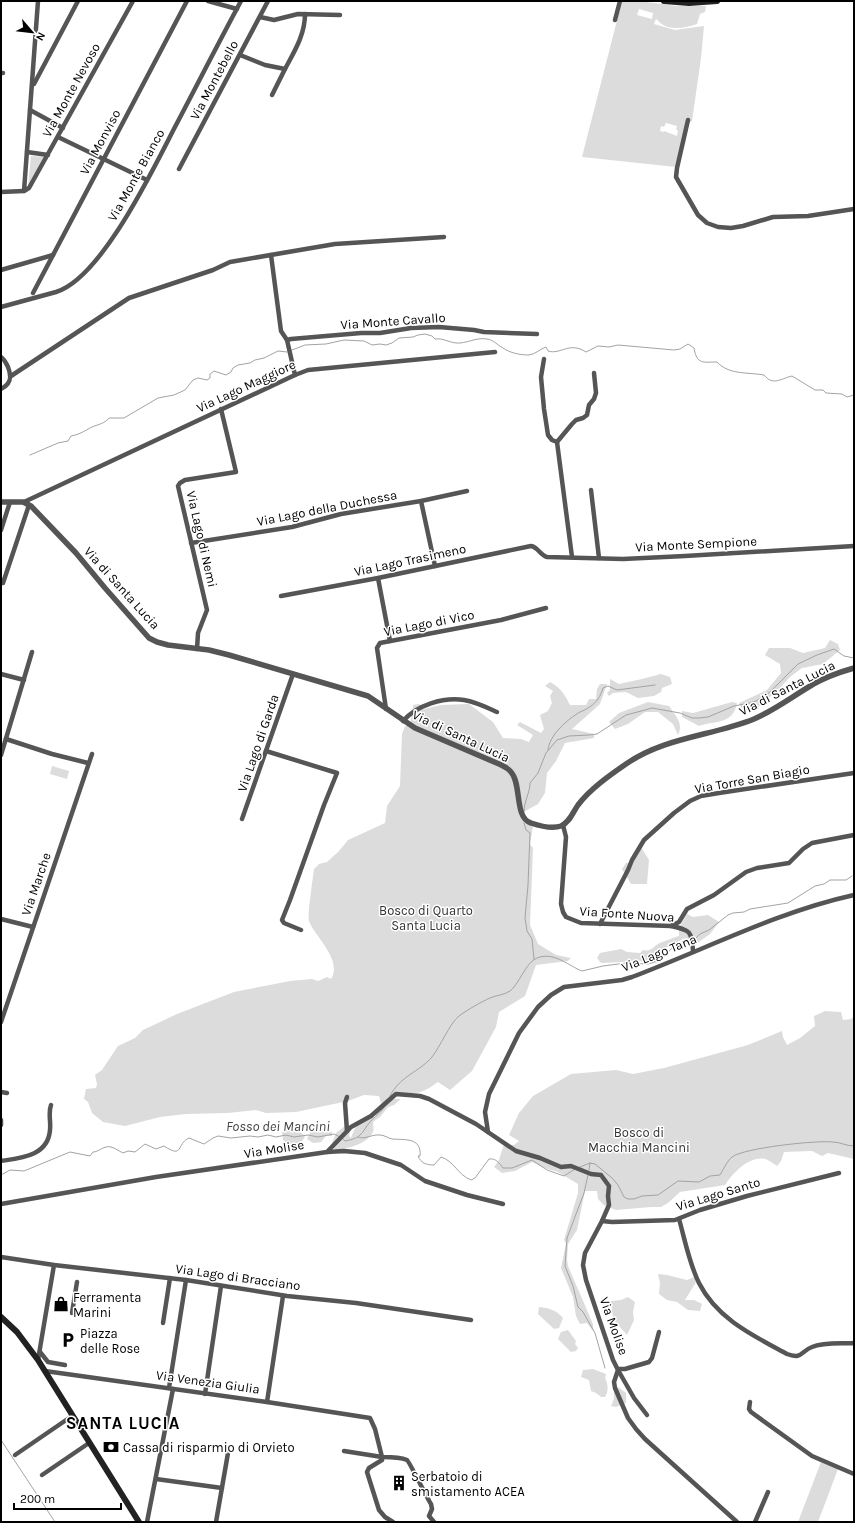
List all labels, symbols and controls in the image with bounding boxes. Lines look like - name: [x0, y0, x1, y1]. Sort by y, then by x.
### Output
- north arrow: [12, 12, 52, 52]
- text: N: [33, 30, 48, 43]
- street label: Via Montebello: [187, 38, 241, 122]
- street label: Via Monte Nevoso: [39, 40, 103, 140]
- street label: Via Monviso: [77, 107, 123, 177]
- street label: Via Monte Bianco: [105, 126, 167, 224]
- street label: Via Monte Cavallo: [340, 310, 446, 332]
- street label: Via Lago Maggiore: [194, 356, 298, 415]
- street label: Via Lago della Duchessa: [256, 487, 398, 529]
- street label: Via Lago di Nemi: [184, 489, 220, 589]
- street label: Via Monte Sempione: [635, 533, 758, 555]
- street label: Via Lago Trasimeno: [353, 541, 467, 579]
- street label: Via di Santa Lucia: [81, 544, 163, 632]
- street label: Via Lago di Vico: [382, 607, 476, 639]
- street label: Via di Santa Lucia: [736, 657, 838, 719]
- street label: Via Lago di Garda: [234, 692, 282, 794]
- street label: Via di Santa Lucia: [410, 707, 512, 765]
- street label: Via Torre San Biagio: [693, 761, 811, 797]
- street label: Via Marche: [18, 850, 54, 917]
- park label: Bosco di Quarto Santa Lucia: [379, 903, 473, 933]
- street label: Via Fonte Nuova: [579, 903, 675, 925]
- street label: Via Lago Tana: [619, 931, 699, 975]
- water label: Fosso dei Mancini: [226, 1118, 330, 1135]
- park label: Bosco di Macchia Mancini: [588, 1125, 690, 1155]
- street label: Via Molise: [243, 1137, 305, 1161]
- street label: Via Lago Santo: [674, 1174, 762, 1214]
- street label: Via Lago di Bracciano: [174, 1261, 302, 1293]
- place label: Ferramenta Marini: [73, 1290, 141, 1320]
- shop icon: Ferramenta Marini: [52, 1295, 70, 1313]
- street label: Via Molise: [597, 1295, 632, 1357]
- place label: Piazza delle Rose: [80, 1326, 140, 1356]
- parking icon: Piazza delle Rose: [59, 1331, 77, 1349]
- street label: Via Venezia Giulia: [155, 1367, 261, 1397]
- district label: SANTA LUCIA: [66, 1413, 180, 1433]
- bank icon: Cassa di risparmio di Orvieto: [102, 1438, 120, 1456]
- place label: Cassa di risparmio di Orvieto: [123, 1440, 295, 1455]
- place label: Serbatoio di smistamento ACEA: [411, 1469, 525, 1499]
- building icon: Serbatoio di smistamento ACEA: [390, 1474, 408, 1492]
- scale bar: [14, 1485, 121, 1511]
- text: 200 m: [20, 1492, 55, 1506]

